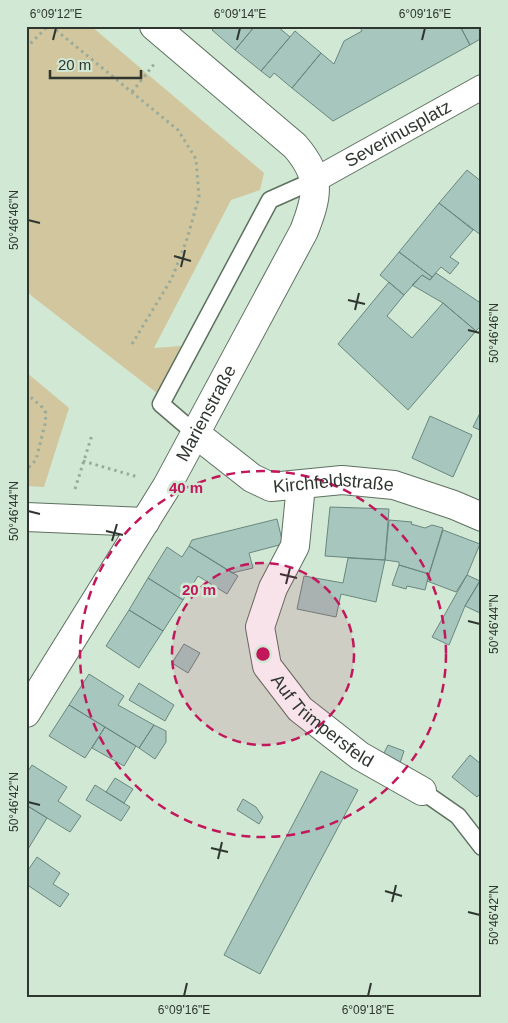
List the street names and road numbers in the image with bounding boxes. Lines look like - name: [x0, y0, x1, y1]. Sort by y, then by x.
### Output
- street label: Severinusplatz: [342, 96, 454, 171]
- street label: Marienstraße: [172, 362, 240, 465]
- street label: Kirchfeldstraße: [272, 470, 395, 497]
- street label: Auf Trimpersfeld: [267, 670, 377, 771]

